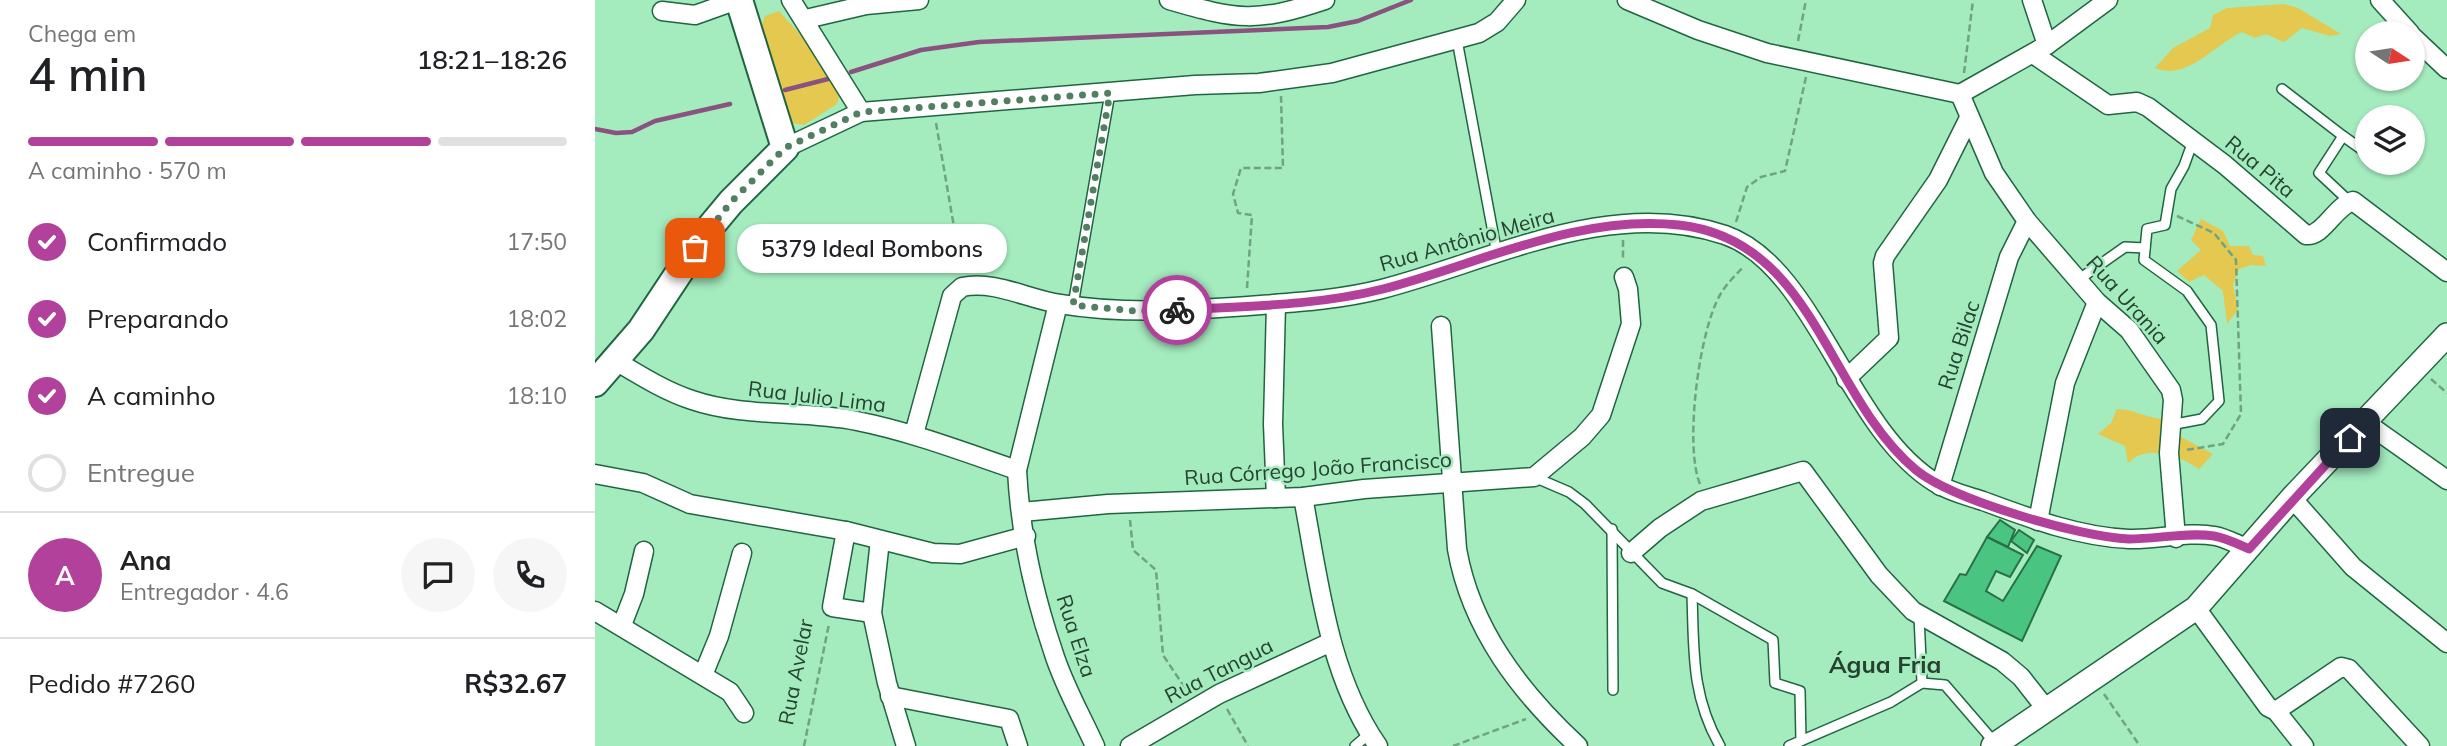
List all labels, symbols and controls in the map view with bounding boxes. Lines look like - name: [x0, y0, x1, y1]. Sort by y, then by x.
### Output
- text: Chega em: [28, 19, 136, 48]
- north arrow: [2355, 21, 2425, 91]
- map controls: [2355, 21, 2425, 175]
- text: 18:21–18:26: [417, 43, 567, 76]
- text: 4 min: [28, 45, 147, 103]
- button: layers: [2355, 105, 2425, 175]
- street label: Rua Pita: [2220, 129, 2301, 203]
- text: A caminho · 570 m: [28, 156, 227, 185]
- street label: Rua Antônio Meira: [1376, 202, 1557, 276]
- pin: [665, 218, 725, 278]
- icon: check: [28, 223, 66, 261]
- callout: 5379 Ideal Bombons: [737, 224, 1007, 272]
- text: Confirmado: [87, 225, 227, 258]
- text: 17:50: [507, 227, 567, 256]
- icon: bag: [676, 229, 714, 267]
- text: 5379 Ideal Bombons: [761, 234, 983, 263]
- street label: Rua Urania: [2081, 250, 2174, 349]
- courier: [1142, 275, 1212, 345]
- icon: bike: [1158, 291, 1196, 329]
- street label: Rua Bilac: [1931, 297, 1985, 392]
- icon: check: [28, 300, 66, 338]
- text: Preparando: [87, 302, 229, 335]
- text: 18:02: [507, 304, 567, 333]
- street label: Rua Julio Lima: [747, 375, 888, 417]
- icon: check: [28, 377, 66, 415]
- text: A caminho: [87, 379, 216, 412]
- text: 18:10: [507, 381, 567, 410]
- pin: [2320, 408, 2380, 468]
- icon: home: [2331, 419, 2369, 457]
- street label: Rua Córrego João Francisco: [1183, 446, 1453, 490]
- text: Entregue: [87, 456, 195, 489]
- button: chat: [401, 538, 475, 612]
- button: phone: [493, 538, 567, 612]
- text: Ana: [120, 544, 171, 577]
- text: A: [55, 559, 75, 592]
- text: Entregador · 4.6: [120, 577, 289, 606]
- street label: Rua Elza: [1051, 591, 1103, 680]
- street label: Rua Avelar: [772, 616, 818, 727]
- street label: Rua Tangua: [1160, 632, 1277, 709]
- district label: Água Fria: [1829, 649, 1941, 679]
- text: Pedido #7260: [28, 667, 196, 700]
- text: R$32.67: [464, 667, 567, 700]

